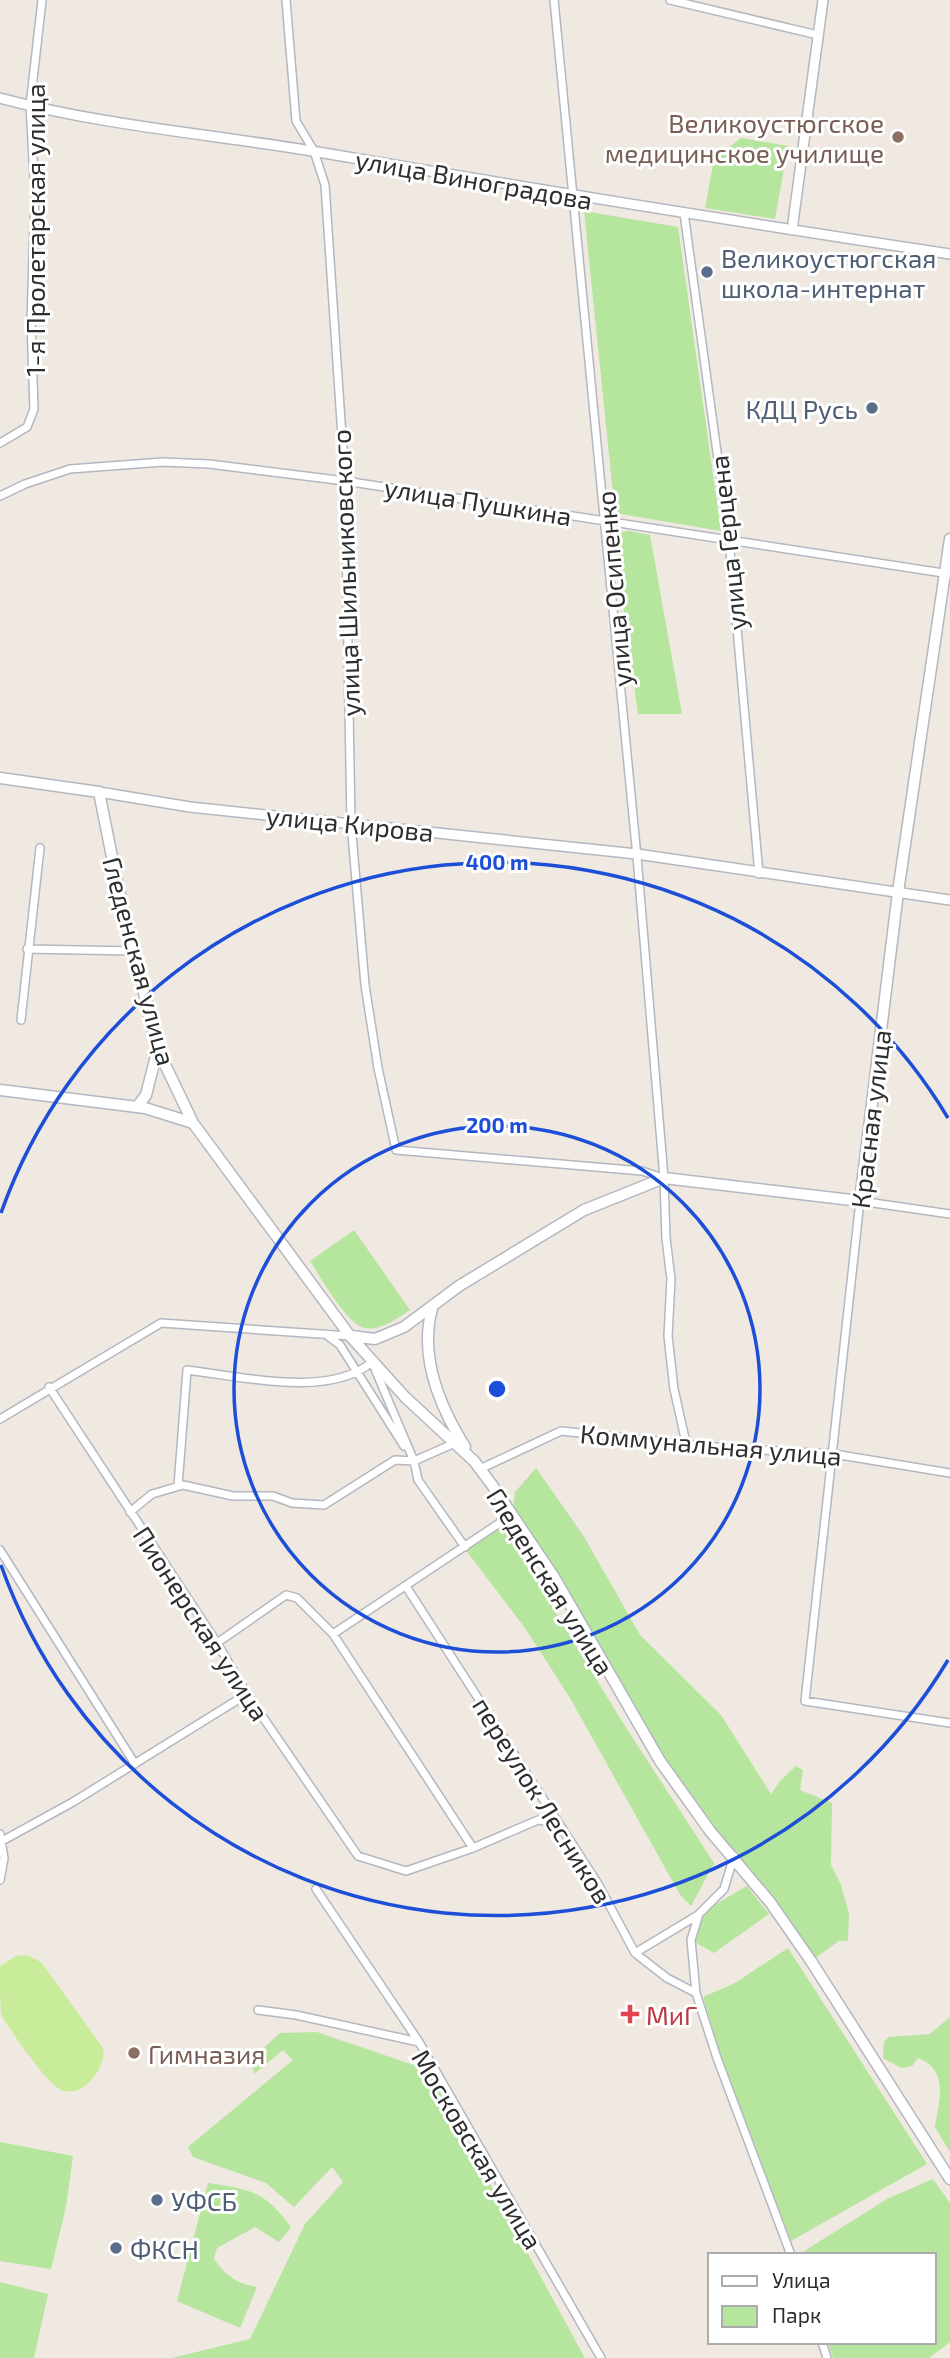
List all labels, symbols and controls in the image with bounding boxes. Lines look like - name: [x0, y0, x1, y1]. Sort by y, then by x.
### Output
- street label: 1-я Пролетарская улица: [19, 83, 51, 377]
- place label: Великоустюгское медицинское училище: [605, 107, 884, 169]
- marker: Великоустюгское медицинское училище: [890, 129, 906, 145]
- street label: улица Виноградова: [353, 143, 595, 216]
- place label: Великоустюгская школа-интернат: [721, 242, 936, 303]
- marker: Великоустюгская школа-интернат: [699, 264, 715, 280]
- place label: КДЦ Русь: [745, 393, 858, 425]
- marker: КДЦ Русь: [864, 400, 880, 416]
- street label: улица Шильниковского: [324, 429, 367, 717]
- street label: улица Герцена: [702, 454, 753, 632]
- street label: улица Пушкина: [382, 471, 574, 532]
- street label: улица Осипенко: [589, 490, 638, 688]
- street label: улица Кирова: [265, 799, 435, 848]
- text: 400 m: [466, 849, 528, 874]
- street label: Гледенская улица: [96, 853, 183, 1069]
- street label: Красная улица: [844, 1028, 897, 1210]
- text: 200 m: [466, 1112, 528, 1137]
- centre of rings: [485, 1377, 509, 1401]
- street label: Коммунальная улица: [579, 1417, 843, 1472]
- street label: Гледенская улица: [480, 1482, 621, 1681]
- street label: Пионерская улица: [127, 1520, 276, 1727]
- street label: переулок Лесников: [466, 1691, 619, 1909]
- place label: МиГ: [646, 1999, 698, 2030]
- marker: МиГ: [620, 2004, 640, 2024]
- place label: Гимназия: [148, 2038, 265, 2069]
- street label: Московская улица: [405, 2044, 550, 2255]
- marker: Гимназия: [126, 2045, 142, 2061]
- place label: УФСБ: [171, 2185, 237, 2216]
- marker: УФСБ: [149, 2192, 165, 2208]
- place label: ФКСН: [130, 2233, 199, 2264]
- marker: ФКСН: [108, 2240, 124, 2256]
- legend: [708, 2253, 936, 2344]
- text: Улица: [772, 2267, 831, 2292]
- text: Парк: [772, 2302, 821, 2327]

